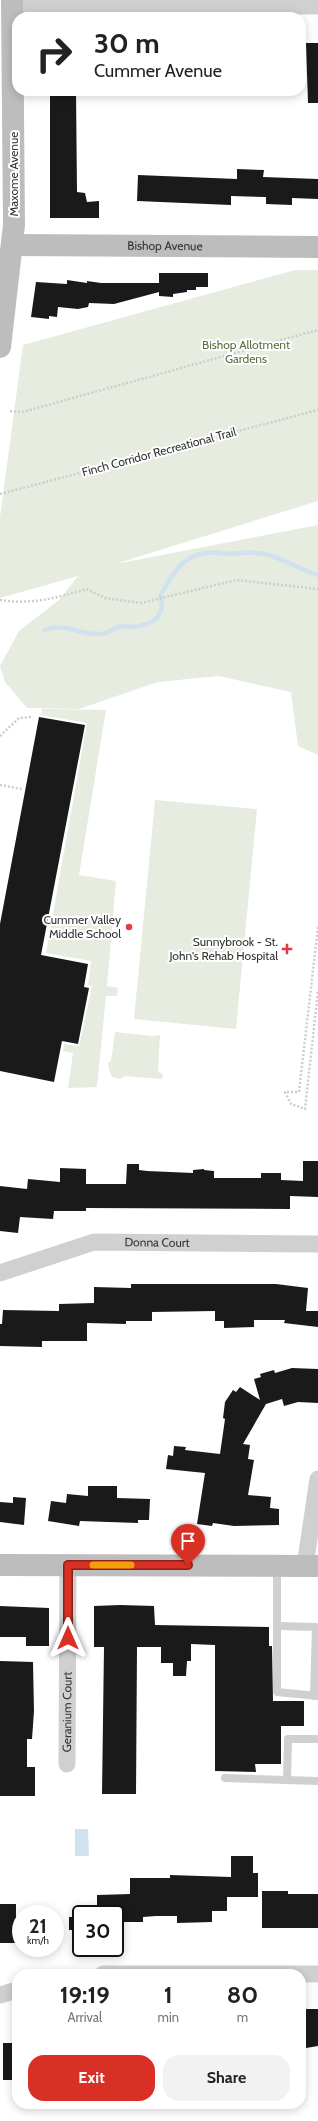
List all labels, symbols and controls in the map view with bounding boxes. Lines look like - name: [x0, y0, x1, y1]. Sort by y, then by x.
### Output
- text: 30 m: [94, 26, 160, 60]
- icon: right: [28, 28, 80, 80]
- text: Cummer Avenue: [94, 60, 222, 82]
- street label: Maxome Avenue: [6, 132, 21, 216]
- street label: Bishop Avenue: [127, 238, 203, 253]
- park label: Bishop Allotment Gardens: [202, 337, 290, 366]
- street label: Finch Corridor Recreational Trail: [80, 424, 238, 479]
- place label: Cummer Valley Middle School: [43, 912, 121, 941]
- marker: Cummer Valley Middle School: [124, 922, 134, 932]
- place label: Sunnybrook - St. John's Rehab Hospital: [168, 934, 278, 963]
- marker: Sunnybrook - St. John's Rehab Hospital: [281, 943, 293, 955]
- street label: Donna Court: [124, 1234, 190, 1250]
- pin: [171, 1524, 205, 1565]
- icon: arrive: [177, 1530, 199, 1552]
- position arrow: [47, 1617, 89, 1659]
- street label: Geranium Court: [59, 1672, 74, 1752]
- speed limit sign: 30: [72, 1905, 124, 1957]
- text: 21: [29, 1914, 47, 1938]
- text: km/h: [27, 1934, 49, 1947]
- text: 19:19: [60, 1980, 110, 2009]
- text: 1: [164, 1980, 173, 2009]
- text: 80: [227, 1980, 258, 2009]
- text: Arrival: [67, 2009, 102, 2025]
- text: min: [158, 2009, 179, 2025]
- text: m: [237, 2009, 248, 2025]
- button: Exit: [28, 2055, 155, 2101]
- button: Share: [163, 2055, 290, 2101]

